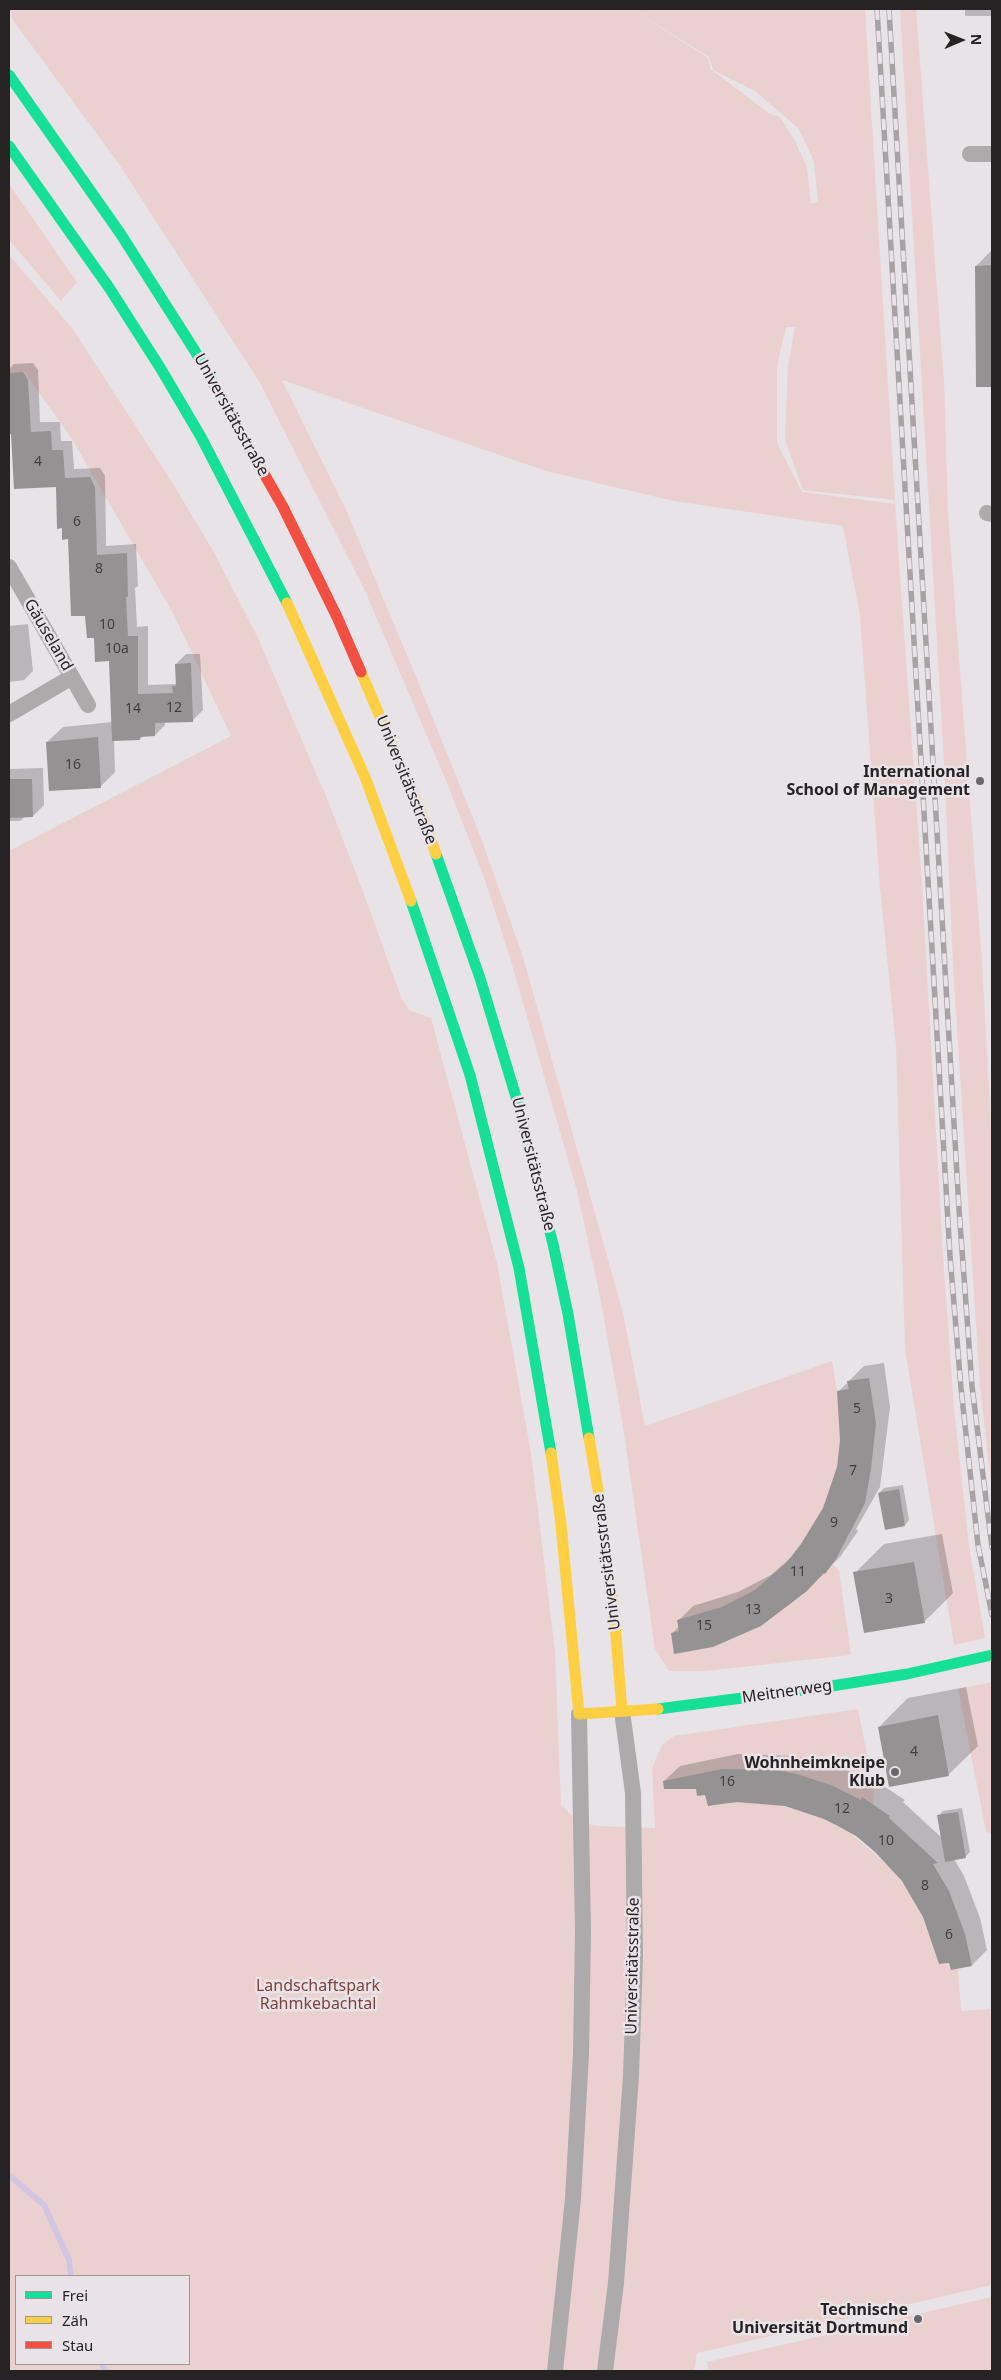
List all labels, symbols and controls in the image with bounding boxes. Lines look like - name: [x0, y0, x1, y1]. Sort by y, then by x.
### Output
- north arrow: [936, 15, 986, 65]
- text: N: [967, 34, 986, 46]
- street label: Universitätsstraße: [189, 350, 273, 480]
- house number: 4: [34, 454, 42, 470]
- house number: 6: [73, 514, 81, 530]
- house number: 8: [95, 561, 103, 577]
- street label: Gäuseland: [20, 596, 76, 674]
- house number: 10: [99, 617, 115, 633]
- house number: 10a: [105, 641, 129, 657]
- house number: 12: [166, 700, 182, 716]
- house number: 14: [125, 701, 141, 717]
- street label: Universitätsstraße: [371, 713, 441, 847]
- house number: 16: [65, 757, 81, 773]
- place label: International School of Management: [786, 762, 970, 800]
- marker: International School of Management: [974, 775, 986, 787]
- street label: Universitätsstraße: [507, 1095, 559, 1233]
- house number: 5: [853, 1401, 861, 1417]
- house number: 7: [849, 1463, 857, 1479]
- street label: Universitätsstraße: [589, 1493, 625, 1631]
- house number: 9: [830, 1515, 838, 1531]
- house number: 11: [790, 1564, 806, 1580]
- house number: 3: [885, 1591, 893, 1607]
- house number: 13: [745, 1602, 761, 1618]
- house number: 15: [696, 1618, 712, 1634]
- street label: Meitnerweg: [741, 1676, 833, 1708]
- house number: 4: [910, 1744, 918, 1760]
- place label: Wohnheimkneipe Klub: [744, 1753, 885, 1791]
- marker: Wohnheimkneipe Klub: [889, 1766, 901, 1778]
- house number: 16: [719, 1774, 735, 1790]
- house number: 12: [834, 1801, 850, 1817]
- house number: 10: [878, 1833, 894, 1849]
- house number: 8: [921, 1878, 929, 1894]
- street label: Universitätsstraße: [622, 1897, 644, 2035]
- house number: 6: [945, 1927, 953, 1943]
- park label: Landschaftspark Rahmkebachtal: [256, 1976, 380, 2014]
- legend: [15, 2275, 190, 2365]
- text: Frei: [62, 2285, 88, 2305]
- place label: Technische Universität Dortmund: [732, 2300, 908, 2338]
- text: Zäh: [62, 2310, 88, 2330]
- marker: Technische Universität Dortmund: [912, 2313, 924, 2325]
- text: Stau: [62, 2335, 93, 2355]

